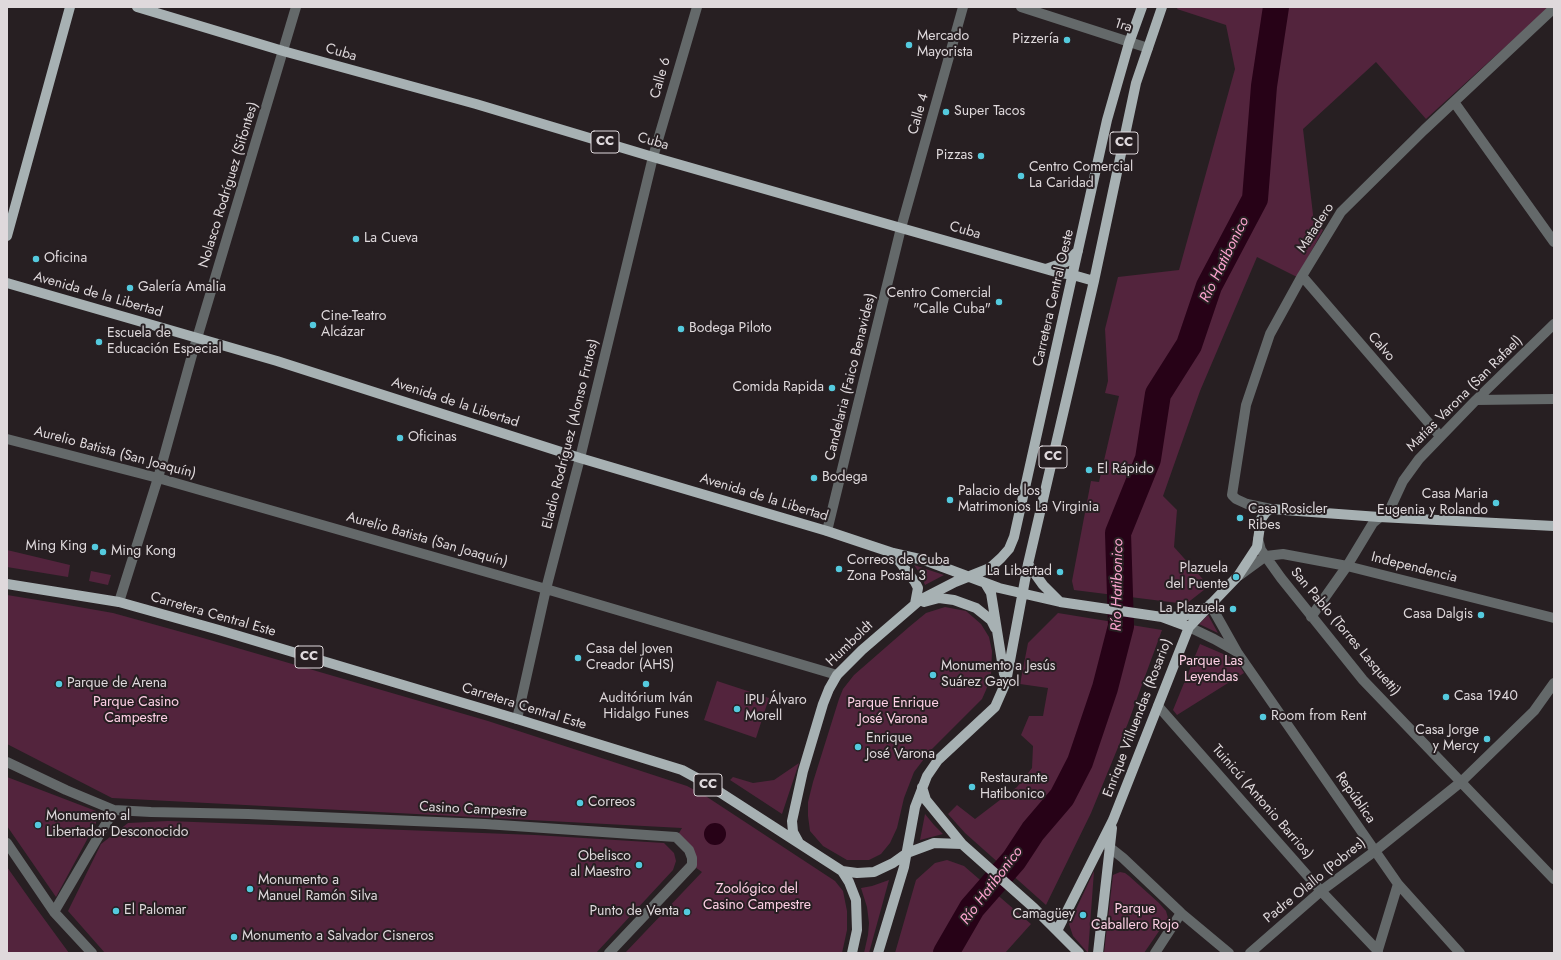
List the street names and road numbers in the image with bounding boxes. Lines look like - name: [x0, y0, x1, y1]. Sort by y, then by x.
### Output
- street label: 1ra: [1112, 15, 1134, 37]
- street label: Cuba: [323, 41, 359, 65]
- street label: Calle 6: [647, 55, 675, 101]
- street label: Calle 4: [905, 91, 933, 137]
- street label: Nolasco Rodríguez (Sifontes): [196, 100, 262, 270]
- street label: Cuba: [635, 130, 671, 154]
- road number: CC: [591, 131, 619, 153]
- road number: CC: [1110, 132, 1138, 154]
- street label: Matadero: [1294, 200, 1338, 256]
- street label: Cuba: [947, 219, 983, 243]
- street label: Carretera Central Oeste: [1030, 228, 1078, 368]
- street label: Avenida de la Libertad: [32, 269, 164, 321]
- street label: Candelaria (Faico Benavides): [822, 292, 880, 462]
- street label: Calvo: [1364, 329, 1398, 365]
- street label: Matías Varona (San Rafael): [1404, 333, 1526, 455]
- street label: Eladio Rodríguez (Alonso Frutos): [539, 337, 603, 531]
- street label: Avenida de la Libertad: [389, 374, 521, 432]
- street label: Aurelio Batista (San Joaquín): [32, 423, 198, 483]
- road number: CC: [1039, 446, 1067, 468]
- street label: Avenida de la Libertad: [698, 471, 830, 525]
- street label: Aurelio Batista (San Joaquín): [344, 509, 510, 571]
- street label: Independencia: [1369, 549, 1459, 587]
- street label: San Pablo (Torres Lasquetti): [1286, 564, 1404, 700]
- street label: Carretera Central Este: [148, 589, 278, 641]
- street label: Humboldt: [823, 618, 877, 670]
- street label: Enrique Villuendas (Rosario): [1100, 636, 1176, 800]
- road number: CC: [295, 646, 323, 668]
- street label: Carretera Central Este: [460, 680, 588, 734]
- street label: Tuinicú (Antonio Barrios): [1208, 741, 1316, 863]
- street label: República: [1331, 769, 1379, 827]
- road number: CC: [694, 774, 722, 796]
- street label: Casino Campestre: [419, 799, 527, 821]
- street label: Padre Olallo (Pobres): [1261, 835, 1369, 927]

